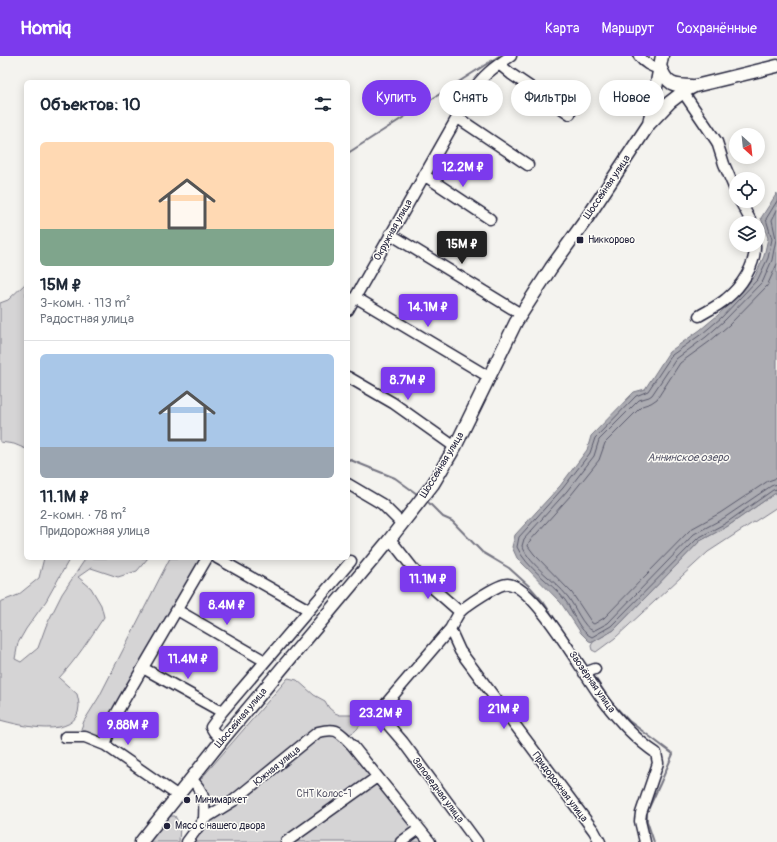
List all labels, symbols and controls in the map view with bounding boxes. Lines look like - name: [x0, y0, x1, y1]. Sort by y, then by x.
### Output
- text: Homiq: [20, 16, 71, 40]
- text: Карта: [545, 20, 580, 37]
- text: Маршрут: [602, 20, 654, 37]
- text: Сохранённые: [676, 20, 757, 37]
- chip: Купить: [362, 80, 431, 116]
- chip: Снять: [439, 80, 503, 116]
- chip: Фильтры: [511, 80, 591, 116]
- chip: Новое: [599, 80, 664, 116]
- icon: filters: [312, 93, 334, 115]
- text: Объектов: 10: [40, 94, 141, 115]
- north arrow: [729, 128, 765, 164]
- map controls: [729, 128, 765, 252]
- street label: Шоссейная улица: [581, 152, 633, 221]
- pin: 12.2M ₽: [426, 154, 500, 188]
- text: 12.2M ₽: [442, 159, 484, 175]
- icon: home: [151, 168, 223, 240]
- button: locate: [729, 172, 765, 208]
- street label: Окружная улица: [371, 197, 415, 263]
- button: layers: [729, 216, 765, 252]
- pin: 15M ₽: [434, 231, 490, 265]
- place label: Никкорово: [588, 234, 635, 246]
- marker: Никкорово: [575, 235, 585, 245]
- text: 15M ₽: [446, 236, 478, 252]
- text: 15M ₽: [40, 274, 82, 295]
- pin: 14.1M ₽: [391, 294, 465, 328]
- text: 3-комн. · 113 m²: [40, 295, 130, 311]
- text: 14.1M ₽: [408, 299, 448, 315]
- text: Радостная улица: [40, 311, 134, 327]
- pin: 8.7M ₽: [375, 367, 441, 401]
- text: 8.7M ₽: [390, 372, 426, 388]
- icon: home: [151, 380, 223, 452]
- street label: Шоссейная улица: [418, 430, 467, 500]
- water label: Аннинское озеро: [647, 451, 730, 464]
- text: 11.1M ₽: [40, 486, 90, 507]
- text: 2-комн. · 78 m²: [40, 507, 126, 523]
- text: Придорожная улица: [40, 523, 150, 539]
- pin: 11.1M ₽: [391, 566, 465, 600]
- text: 11.1M ₽: [409, 571, 447, 587]
- pin: 8.4M ₽: [194, 592, 260, 626]
- text: 8.4M ₽: [209, 597, 245, 613]
- pin: 11.4M ₽: [151, 646, 225, 680]
- street label: Заозёрная улица: [566, 649, 618, 715]
- text: 11.4M ₽: [168, 651, 208, 667]
- street label: Шоссейная улица: [212, 685, 270, 751]
- pin: 21M ₽: [476, 696, 532, 730]
- pin: 23.2M ₽: [344, 700, 418, 734]
- text: 21M ₽: [488, 701, 520, 717]
- text: 23.2M ₽: [359, 705, 403, 721]
- pin: 9.88M ₽: [91, 712, 165, 746]
- text: 9.88M ₽: [107, 717, 149, 733]
- street label: Южная улица: [251, 743, 303, 788]
- street label: Придорожная улица: [530, 750, 590, 825]
- street label: Заповедная улица: [410, 755, 467, 825]
- park label: СНТ Колос-1: [296, 788, 352, 800]
- place label: Минимаркет: [195, 794, 247, 806]
- marker: Минимаркет: [182, 795, 192, 805]
- place label: Мясо с нашего двора: [175, 820, 265, 832]
- marker: Мясо с нашего двора: [162, 821, 172, 831]

